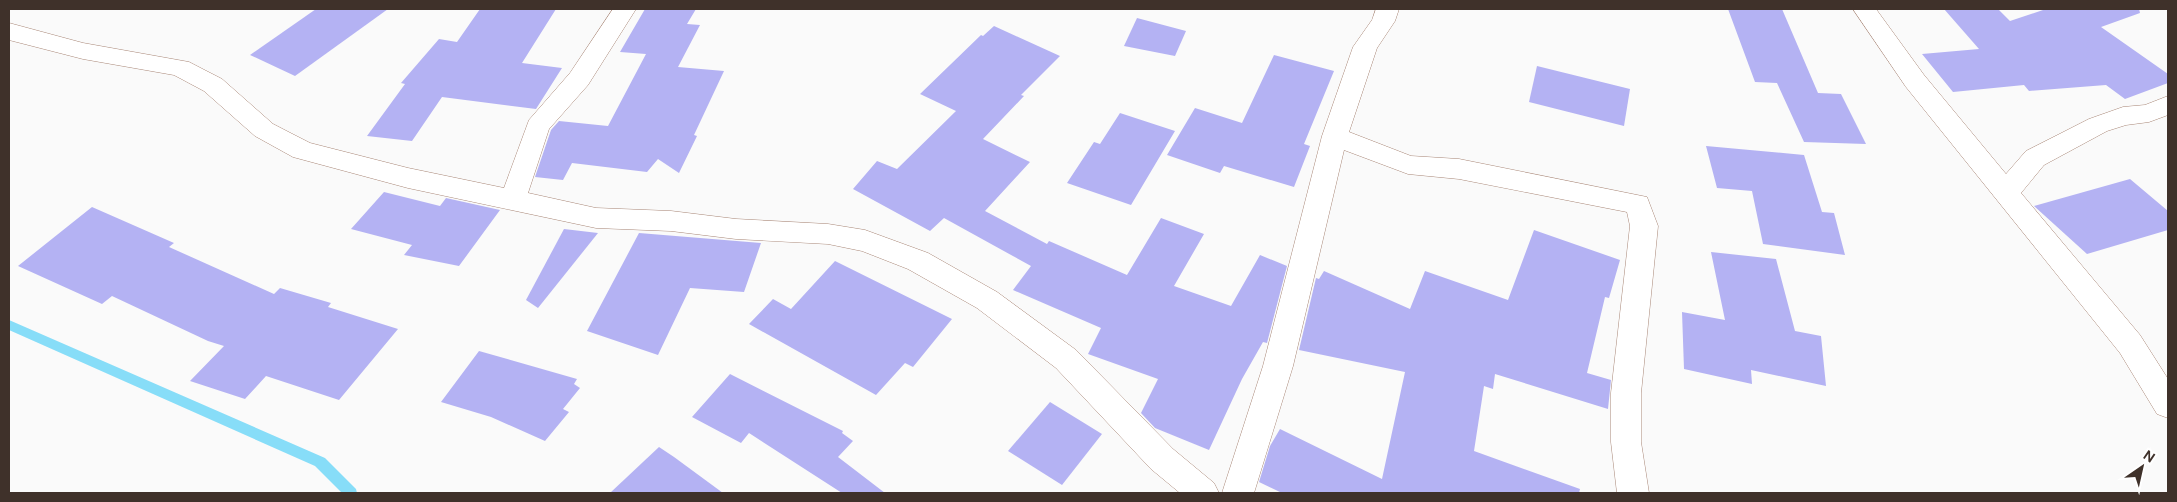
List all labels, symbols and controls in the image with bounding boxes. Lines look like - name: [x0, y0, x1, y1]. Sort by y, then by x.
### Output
- north arrow: [2117, 442, 2167, 492]
- text: N: [2140, 446, 2159, 467]

